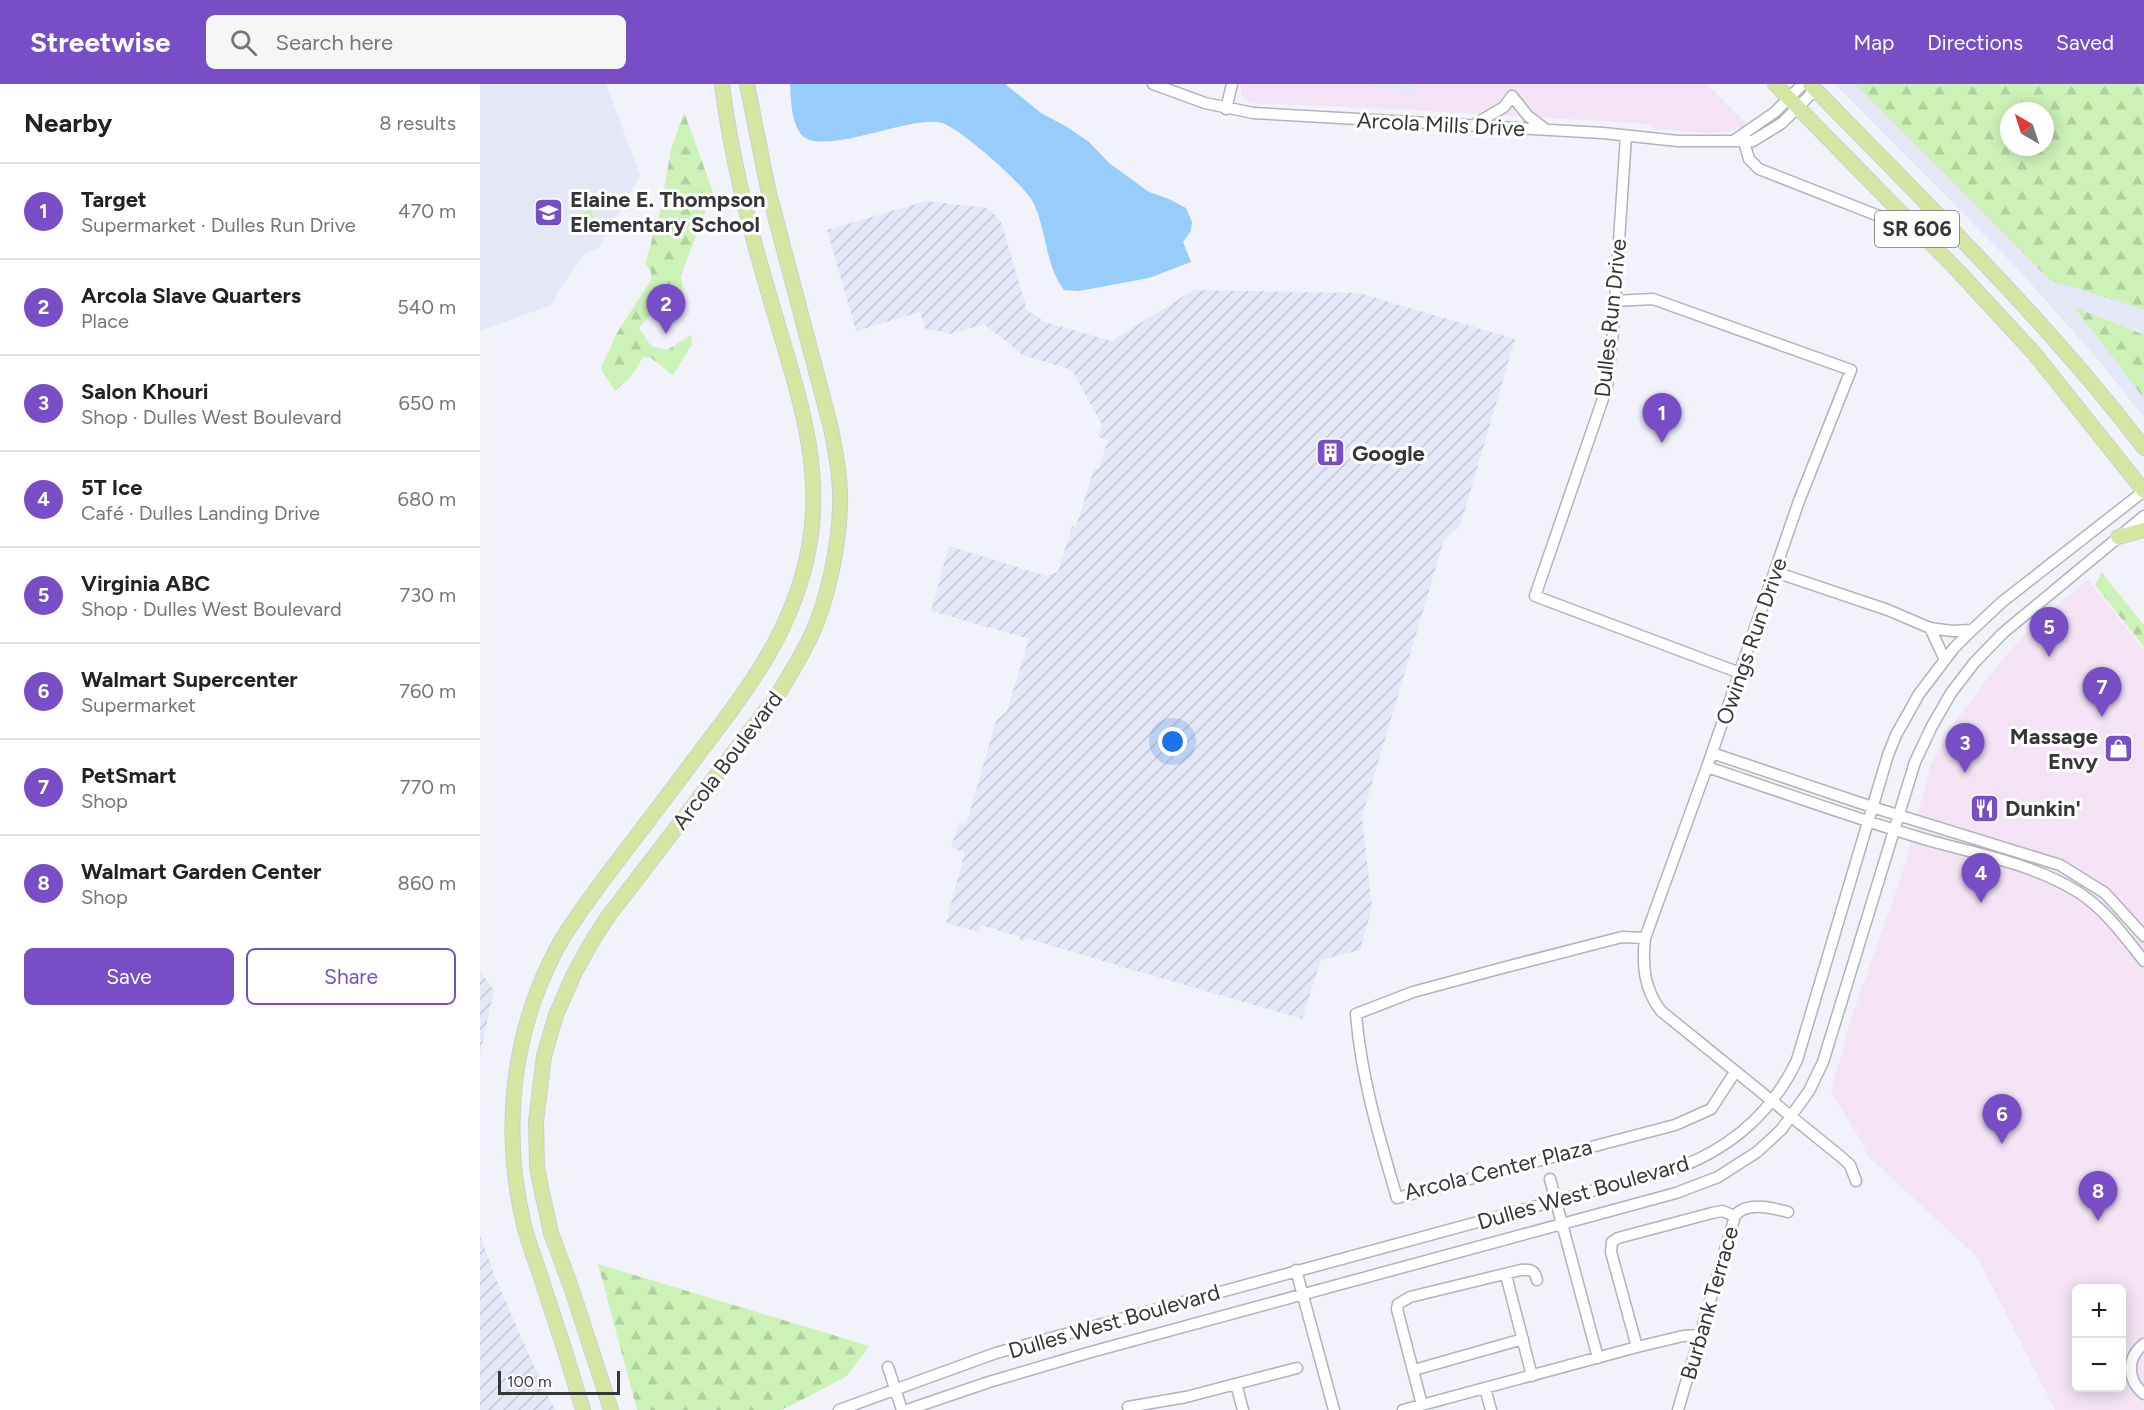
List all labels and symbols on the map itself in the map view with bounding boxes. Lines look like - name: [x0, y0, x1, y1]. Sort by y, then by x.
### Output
- north arrow: [2000, 102, 2054, 156]
- street label: Arcola Mills Drive: [1356, 107, 1526, 142]
- place label: Elaine E. Thompson Elementary School: [570, 186, 766, 238]
- school or university icon: Elaine E. Thompson Elementary School: [533, 196, 565, 228]
- road number: SR 606: [1875, 211, 1959, 247]
- street label: Dulles Run Drive: [1589, 237, 1632, 399]
- pin: 2: [646, 284, 686, 334]
- pin: 1: [1642, 394, 1682, 443]
- building icon: Google: [1315, 437, 1347, 469]
- place label: Google: [1352, 440, 1425, 467]
- street label: Owings Run Drive: [1710, 554, 1793, 728]
- pin: 5: [2030, 608, 2068, 657]
- pin: 7: [2082, 668, 2122, 717]
- street label: Arcola Boulevard: [667, 686, 788, 835]
- place label: Massage Envy: [2010, 723, 2098, 775]
- pin: 3: [1946, 724, 1984, 773]
- your location: [1158, 727, 1187, 756]
- shop icon: Massage Envy: [2103, 733, 2135, 765]
- restaurant icon: Dunkin': [1968, 792, 2000, 824]
- place label: Dunkin': [2005, 795, 2081, 822]
- pin: 4: [1962, 854, 2000, 903]
- pin: 6: [1982, 1094, 2021, 1144]
- street label: Arcola Center Plaza: [1401, 1133, 1595, 1206]
- street label: Dulles West Boulevard: [1474, 1149, 1692, 1236]
- pin: 8: [2078, 1172, 2118, 1221]
- street label: Burbank Terrace: [1675, 1223, 1744, 1383]
- street label: Dulles West Boulevard: [1005, 1278, 1223, 1365]
- scale bar: [498, 1368, 620, 1396]

